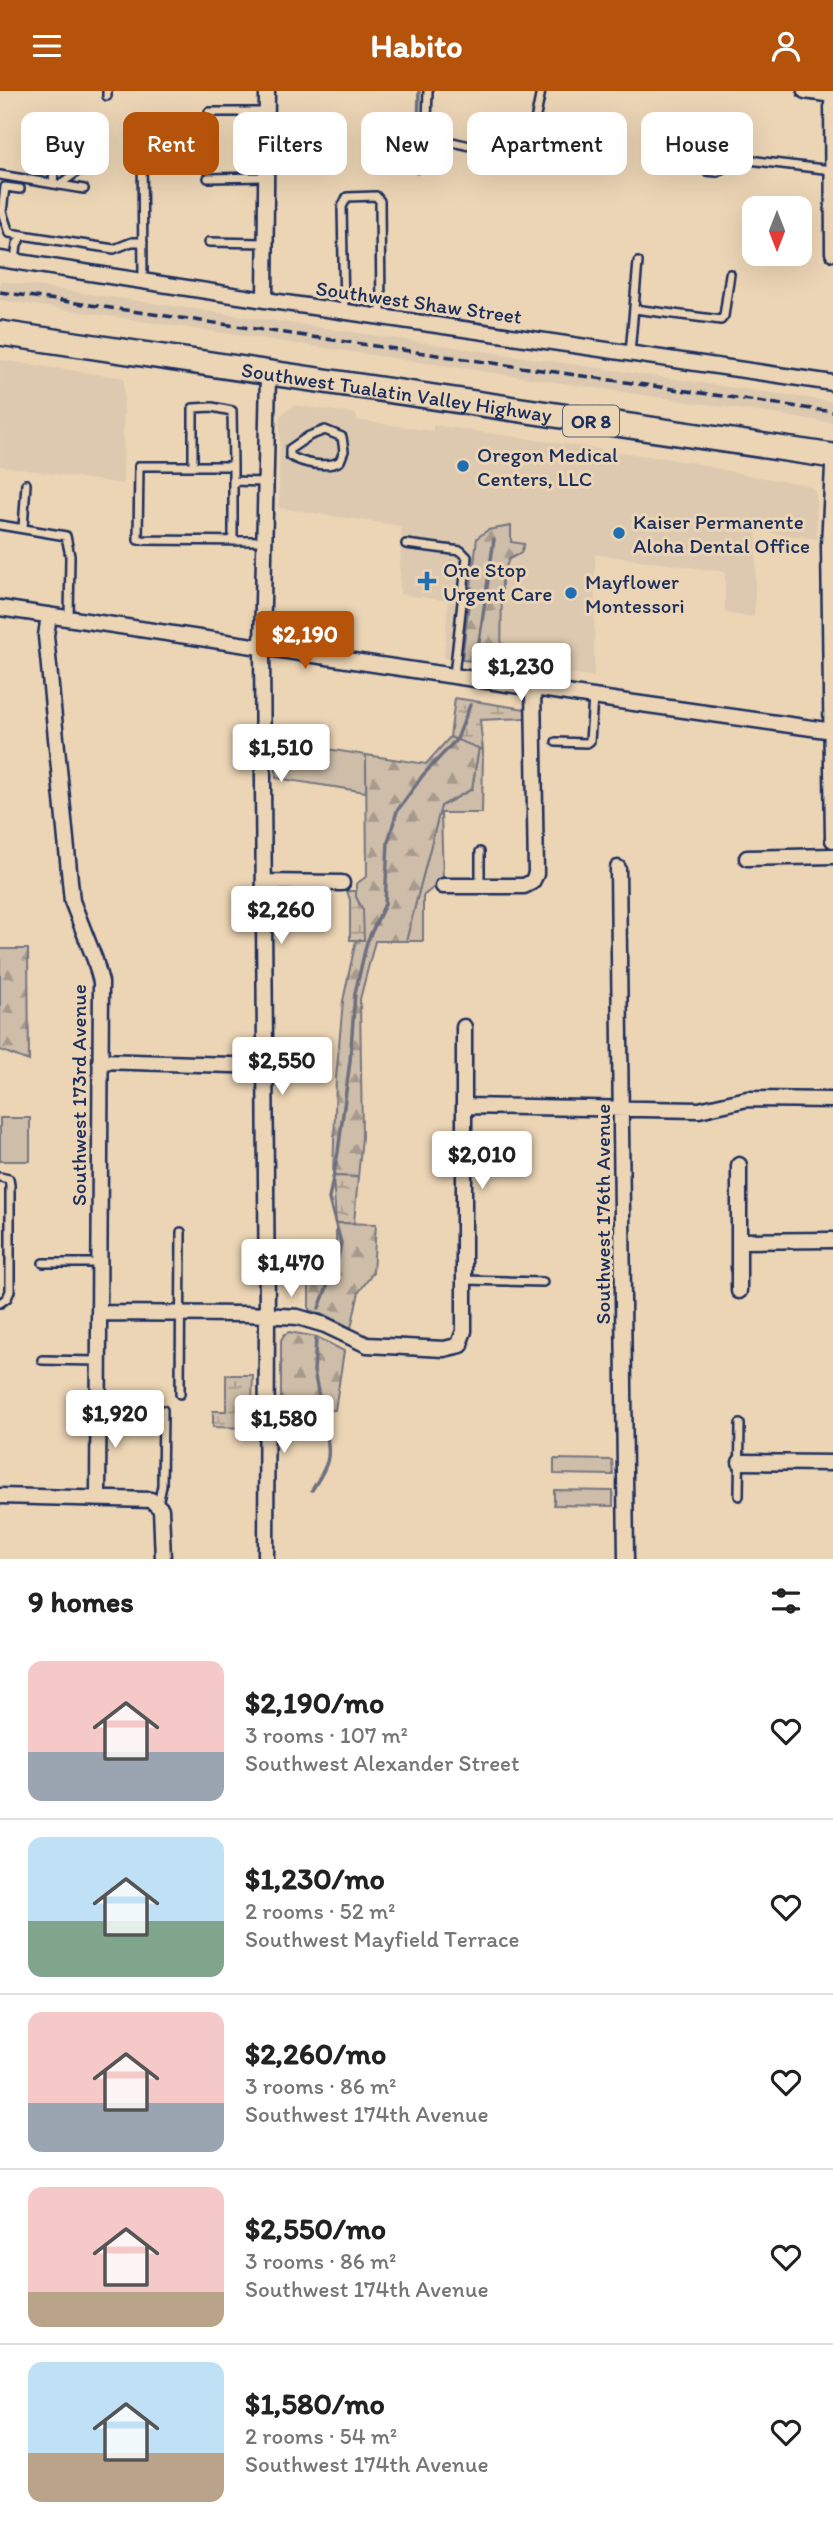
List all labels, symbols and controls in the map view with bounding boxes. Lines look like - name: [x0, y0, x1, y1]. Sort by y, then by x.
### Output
- icon: menu: [28, 27, 66, 65]
- text: Habito: [371, 27, 462, 65]
- icon: person: [767, 27, 805, 65]
- chip: Buy: [21, 112, 109, 175]
- chip: Rent: [123, 112, 219, 175]
- chip: Filters: [233, 112, 347, 175]
- chip: New: [361, 112, 453, 175]
- chip: Apartment: [467, 112, 627, 175]
- chip: House: [641, 112, 753, 175]
- north arrow: [742, 196, 812, 266]
- map controls: [742, 196, 812, 266]
- street label: Southwest Shaw Street: [314, 275, 524, 329]
- street label: Southwest Tualatin Valley Highway: [240, 356, 554, 427]
- road number: OR 8: [563, 405, 619, 437]
- place label: Oregon Medical Centers, LLC: [477, 442, 618, 491]
- marker: Oregon Medical Centers, LLC: [455, 458, 471, 474]
- place label: Kaiser Permanente Aloha Dental Office: [633, 509, 810, 558]
- marker: Kaiser Permanente Aloha Dental Office: [611, 525, 627, 541]
- place label: One Stop Urgent Care: [443, 557, 552, 606]
- place label: Mayflower Montessori: [585, 569, 685, 618]
- marker: One Stop Urgent Care: [417, 571, 437, 591]
- marker: Mayflower Montessori: [563, 585, 579, 601]
- pin: $2,190: [248, 611, 362, 671]
- text: $2,190: [272, 620, 338, 648]
- pin: $1,230: [464, 643, 578, 703]
- text: $1,230: [488, 652, 554, 680]
- pin: $1,510: [224, 725, 338, 784]
- text: $1,510: [249, 733, 313, 761]
- pin: $2,260: [224, 887, 338, 946]
- text: $2,260: [247, 895, 315, 923]
- street label: Southwest 173rd Avenue: [66, 984, 91, 1206]
- pin: $2,550: [225, 1037, 339, 1097]
- text: $2,550: [248, 1046, 316, 1074]
- street label: Southwest 176th Avenue: [590, 1104, 615, 1324]
- pin: $2,010: [425, 1131, 539, 1191]
- text: $2,010: [448, 1140, 516, 1168]
- pin: $1,470: [234, 1239, 348, 1299]
- text: $1,470: [257, 1248, 325, 1276]
- pin: $1,920: [58, 1391, 172, 1450]
- pin: $1,580: [227, 1395, 341, 1455]
- text: $1,920: [82, 1399, 148, 1427]
- text: $1,580: [251, 1404, 317, 1432]
- icon: filters: [767, 1582, 805, 1620]
- text: 9 homes: [28, 1583, 134, 1620]
- text: $2,190/mo: [245, 1684, 384, 1721]
- icon: home: [84, 1689, 168, 1773]
- icon: heart: [767, 1712, 805, 1750]
- text: 3 rooms · 107 m²: [245, 1721, 408, 1749]
- text: Southwest Alexander Street: [245, 1749, 520, 1777]
- text: $1,230/mo: [245, 1860, 385, 1897]
- icon: home: [84, 1865, 168, 1949]
- icon: heart: [767, 1888, 805, 1926]
- text: 2 rooms · 52 m²: [245, 1897, 395, 1925]
- text: Southwest Mayfield Terrace: [245, 1925, 520, 1953]
- text: $2,260/mo: [245, 2035, 386, 2072]
- icon: home: [84, 2040, 168, 2124]
- icon: heart: [767, 2063, 805, 2101]
- text: 3 rooms · 86 m²: [245, 2072, 397, 2100]
- text: Southwest 174th Avenue: [245, 2100, 489, 2128]
- text: $2,550/mo: [245, 2210, 386, 2247]
- icon: home: [84, 2215, 168, 2299]
- icon: heart: [767, 2238, 805, 2276]
- text: 3 rooms · 86 m²: [245, 2247, 397, 2275]
- text: Southwest 174th Avenue: [245, 2275, 489, 2303]
- text: $1,580/mo: [245, 2385, 385, 2422]
- icon: home: [84, 2390, 168, 2474]
- icon: heart: [767, 2413, 805, 2451]
- text: 2 rooms · 54 m²: [245, 2422, 397, 2450]
- text: Southwest 174th Avenue: [245, 2450, 489, 2478]

